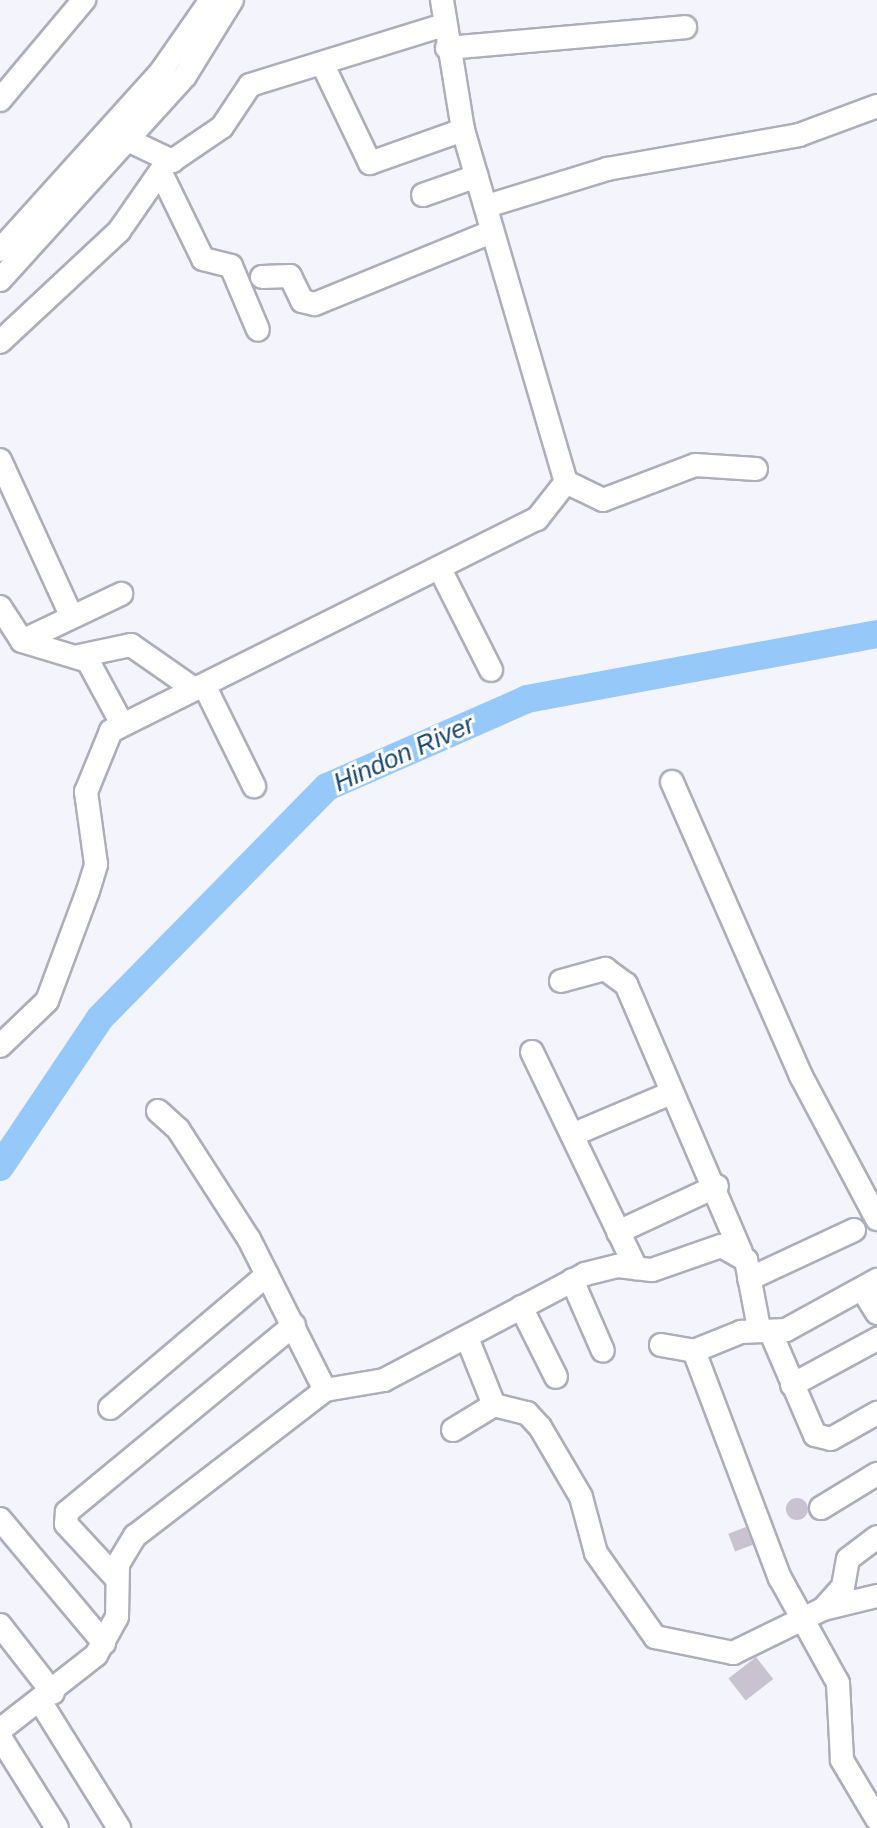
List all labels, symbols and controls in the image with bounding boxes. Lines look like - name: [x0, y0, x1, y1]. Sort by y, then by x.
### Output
- water label: Hindon River: [329, 709, 479, 799]

